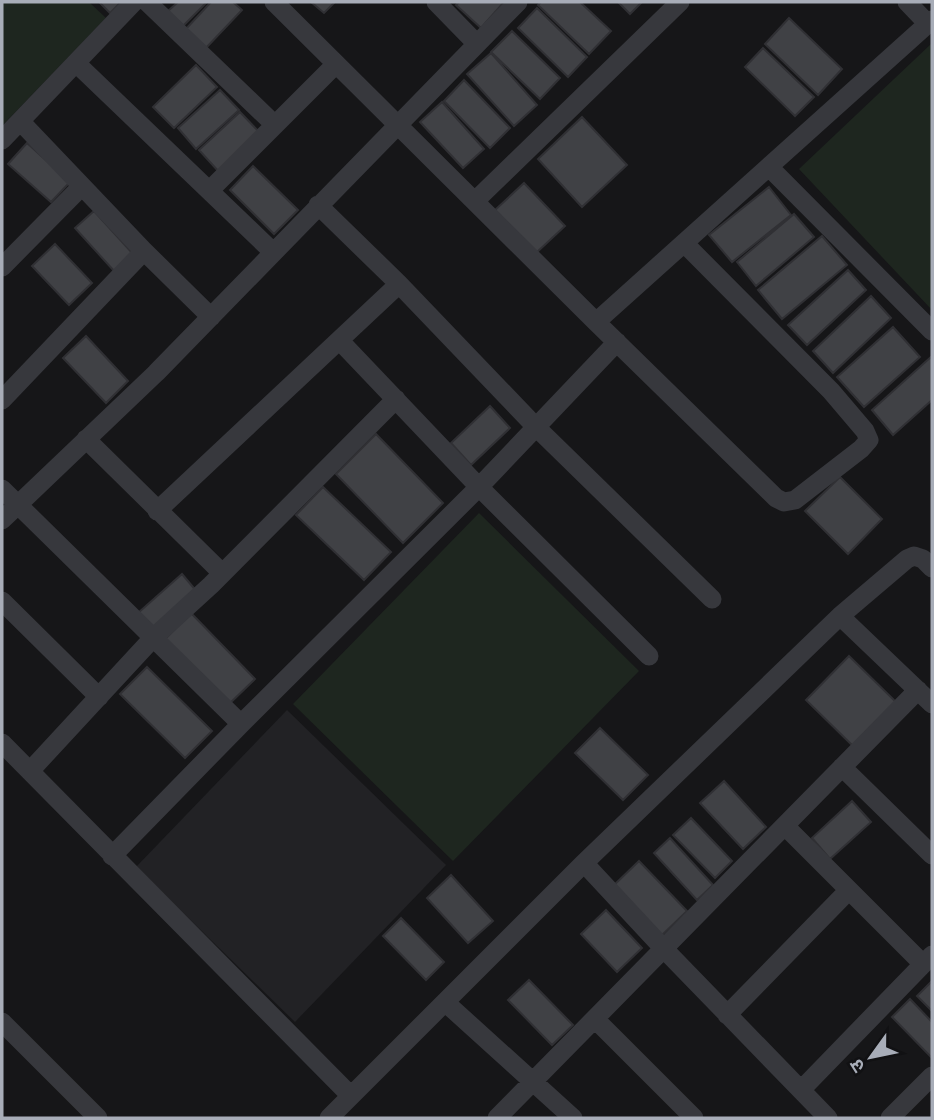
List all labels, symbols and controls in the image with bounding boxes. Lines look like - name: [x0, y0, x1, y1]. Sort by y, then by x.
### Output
- north arrow: [836, 1022, 906, 1092]
- text: उ: [844, 1054, 870, 1077]

